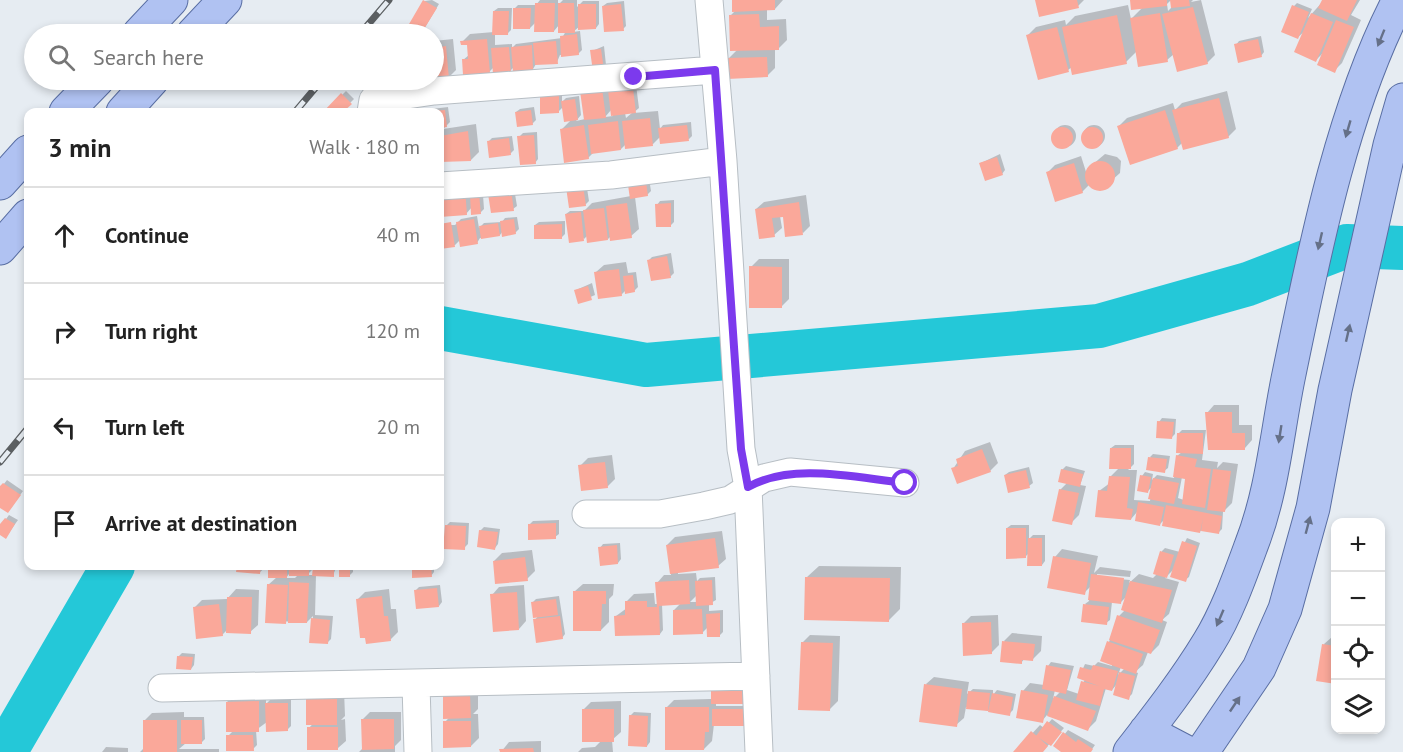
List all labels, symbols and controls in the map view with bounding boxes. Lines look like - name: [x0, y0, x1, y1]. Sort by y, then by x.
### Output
- search box: [24, 24, 444, 90]
- one-way arrow: [1376, 29, 1386, 47]
- icon: search: [45, 41, 78, 74]
- text: Search here: [93, 43, 204, 71]
- route end: [620, 63, 646, 89]
- one-way arrow: [1343, 121, 1352, 139]
- text: 3 min: [48, 131, 111, 164]
- text: Walk · 180 m: [309, 134, 420, 160]
- icon: ahead: [48, 219, 81, 252]
- text: Continue: [105, 221, 189, 249]
- text: 40 m: [377, 222, 420, 248]
- one-way arrow: [1314, 231, 1324, 250]
- icon: right: [48, 315, 81, 348]
- text: Turn right: [105, 317, 197, 345]
- text: 120 m: [366, 318, 420, 344]
- one-way arrow: [1344, 324, 1354, 343]
- icon: left: [48, 411, 81, 444]
- text: Turn left: [105, 413, 185, 441]
- text: 20 m: [377, 414, 420, 440]
- one-way arrow: [1275, 424, 1284, 443]
- route start: [891, 469, 917, 495]
- icon: arrive: [48, 507, 81, 540]
- text: Arrive at destination: [105, 509, 297, 537]
- one-way arrow: [1304, 516, 1313, 534]
- map controls: [1331, 518, 1385, 734]
- button: +: [1331, 518, 1385, 572]
- button: −: [1331, 572, 1385, 626]
- one-way arrow: [1215, 610, 1225, 628]
- button: locate: [1331, 626, 1385, 680]
- button: layers: [1331, 680, 1385, 734]
- one-way arrow: [1229, 695, 1240, 712]

